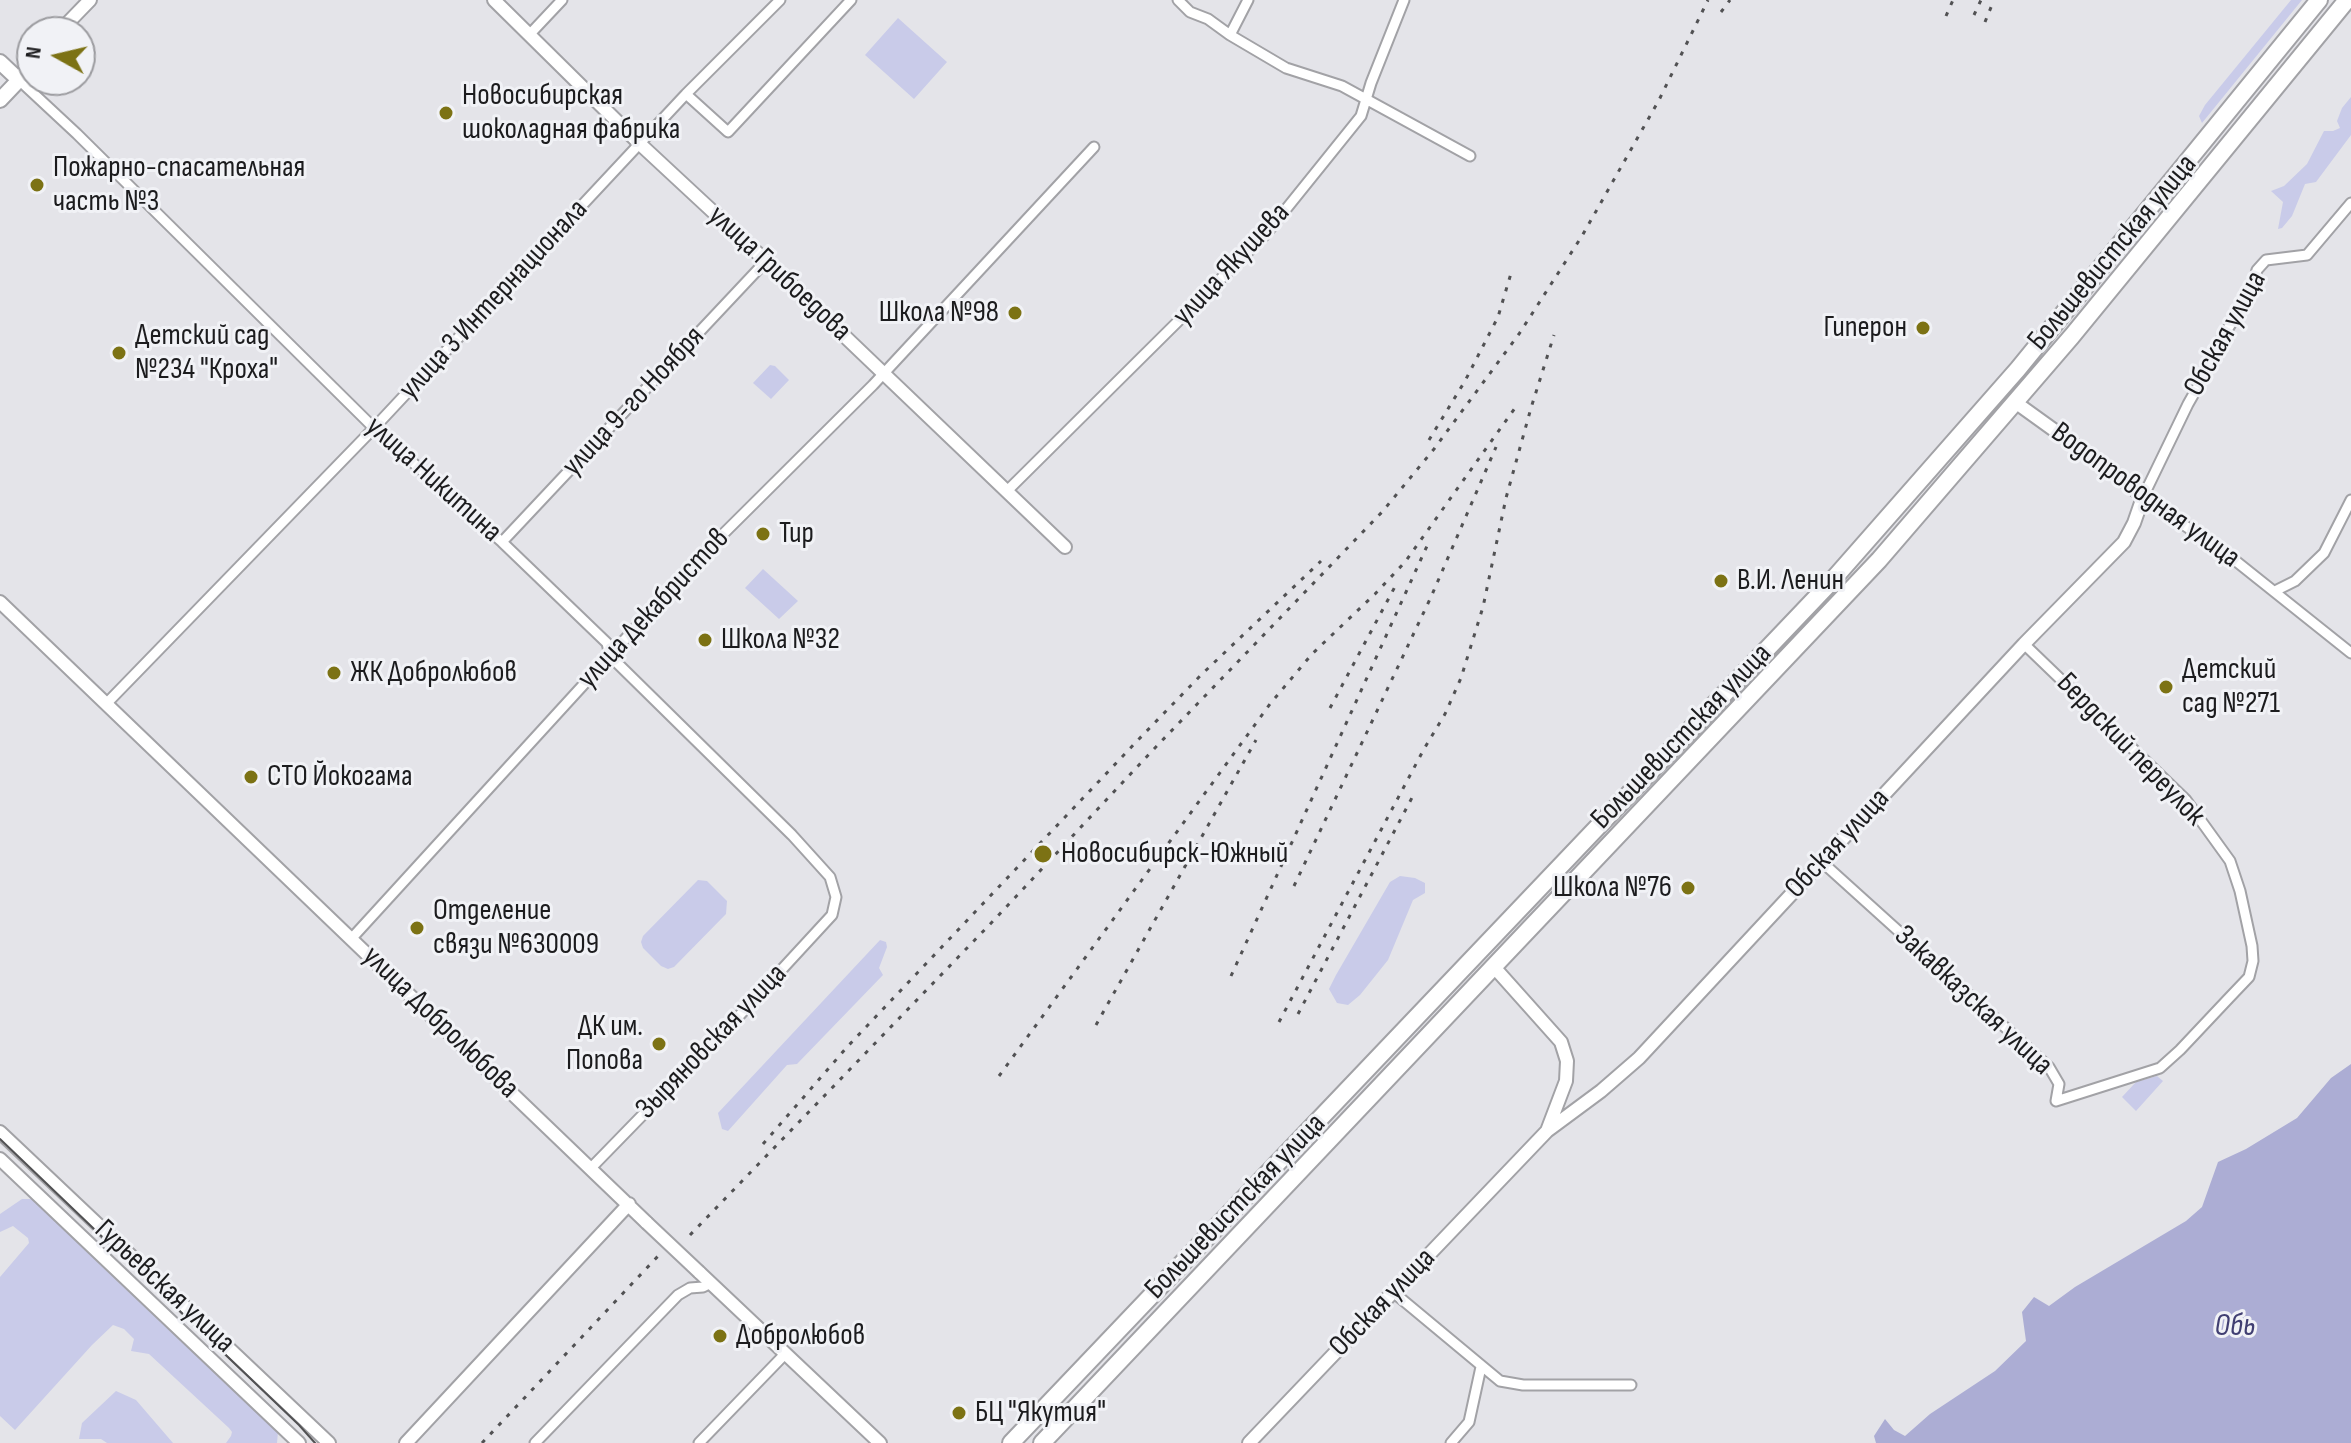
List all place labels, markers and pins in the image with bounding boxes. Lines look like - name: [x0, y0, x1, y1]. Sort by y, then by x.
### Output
- place label: Новосибирская шоколадная фабрика: [462, 78, 680, 148]
- marker: Новосибирская шоколадная фабрика: [437, 104, 455, 122]
- place label: Пожарно-спасательная часть №3: [53, 150, 305, 220]
- marker: Пожарно-спасательная часть №3: [28, 176, 46, 194]
- place label: Школа №98: [879, 295, 999, 331]
- marker: Школа №98: [1006, 304, 1024, 322]
- place label: Гиперон: [1823, 310, 1907, 346]
- place label: Детский сад №234 "Кроха": [135, 318, 278, 388]
- marker: Гиперон: [1914, 319, 1932, 337]
- marker: Детский сад №234 "Кроха": [110, 344, 128, 362]
- place label: Тир: [779, 516, 814, 552]
- marker: Тир: [754, 525, 772, 543]
- place label: В.И. Ленин: [1737, 563, 1844, 599]
- marker: В.И. Ленин: [1712, 572, 1730, 590]
- place label: Школа №32: [721, 622, 840, 658]
- marker: Школа №32: [696, 631, 714, 649]
- place label: Детский сад №271: [2182, 652, 2280, 722]
- place label: ЖК Добролюбов: [350, 655, 517, 691]
- marker: ЖК Добролюбов: [325, 664, 343, 682]
- marker: Детский сад №271: [2157, 678, 2175, 696]
- place label: СТО Йокогама: [267, 759, 412, 795]
- marker: СТО Йокогама: [242, 768, 260, 786]
- place label: Новосибирск-Южный: [1061, 836, 1288, 872]
- marker: Новосибирск-Южный: [1032, 843, 1054, 865]
- place label: Школа №76: [1553, 870, 1672, 906]
- marker: Школа №76: [1679, 879, 1697, 897]
- place label: Отделение связи №630009: [433, 893, 599, 964]
- marker: Отделение связи №630009: [408, 919, 426, 937]
- place label: ДК им. Попова: [566, 1009, 643, 1080]
- marker: ДК им. Попова: [650, 1035, 668, 1053]
- place label: Добролюбов: [736, 1318, 865, 1354]
- marker: Добролюбов: [711, 1327, 729, 1345]
- place label: БЦ "Якутия": [975, 1395, 1106, 1431]
- marker: БЦ "Якутия": [950, 1404, 968, 1422]

